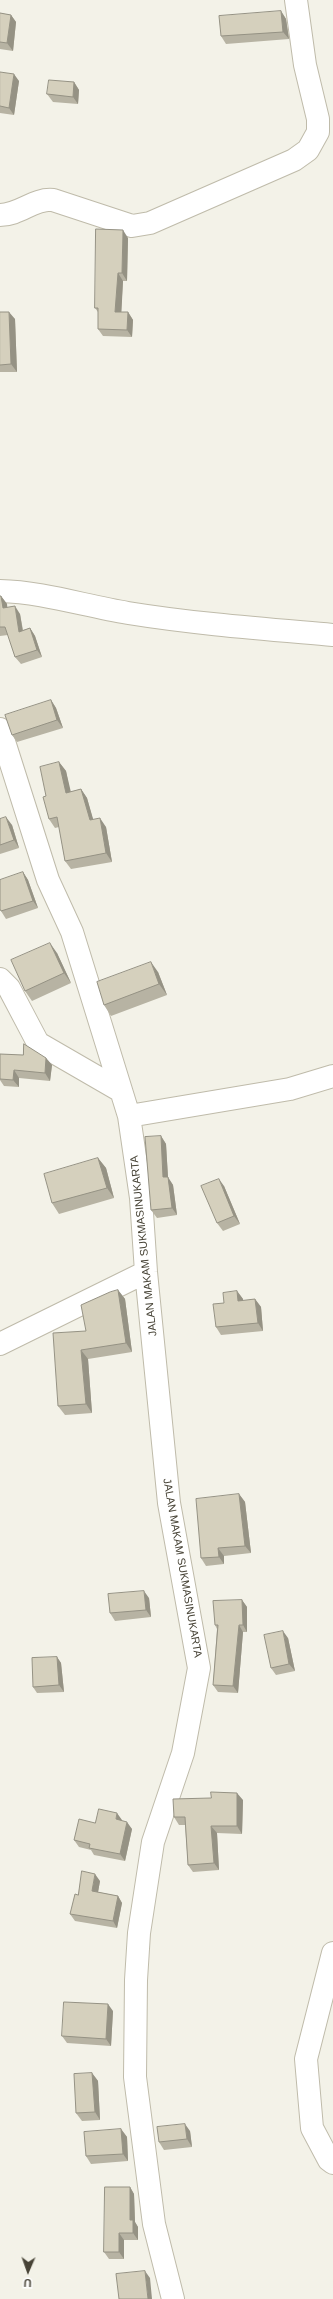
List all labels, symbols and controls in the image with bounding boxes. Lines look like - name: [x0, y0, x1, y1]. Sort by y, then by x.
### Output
- street label: JALAN MAKAM SUKMASINUKARTA: [128, 1155, 160, 1337]
- street label: JALAN MAKAM SUKMASINUKARTA: [160, 1477, 204, 1659]
- north arrow: [8, 2251, 48, 2291]
- text: U: [23, 2277, 32, 2289]

